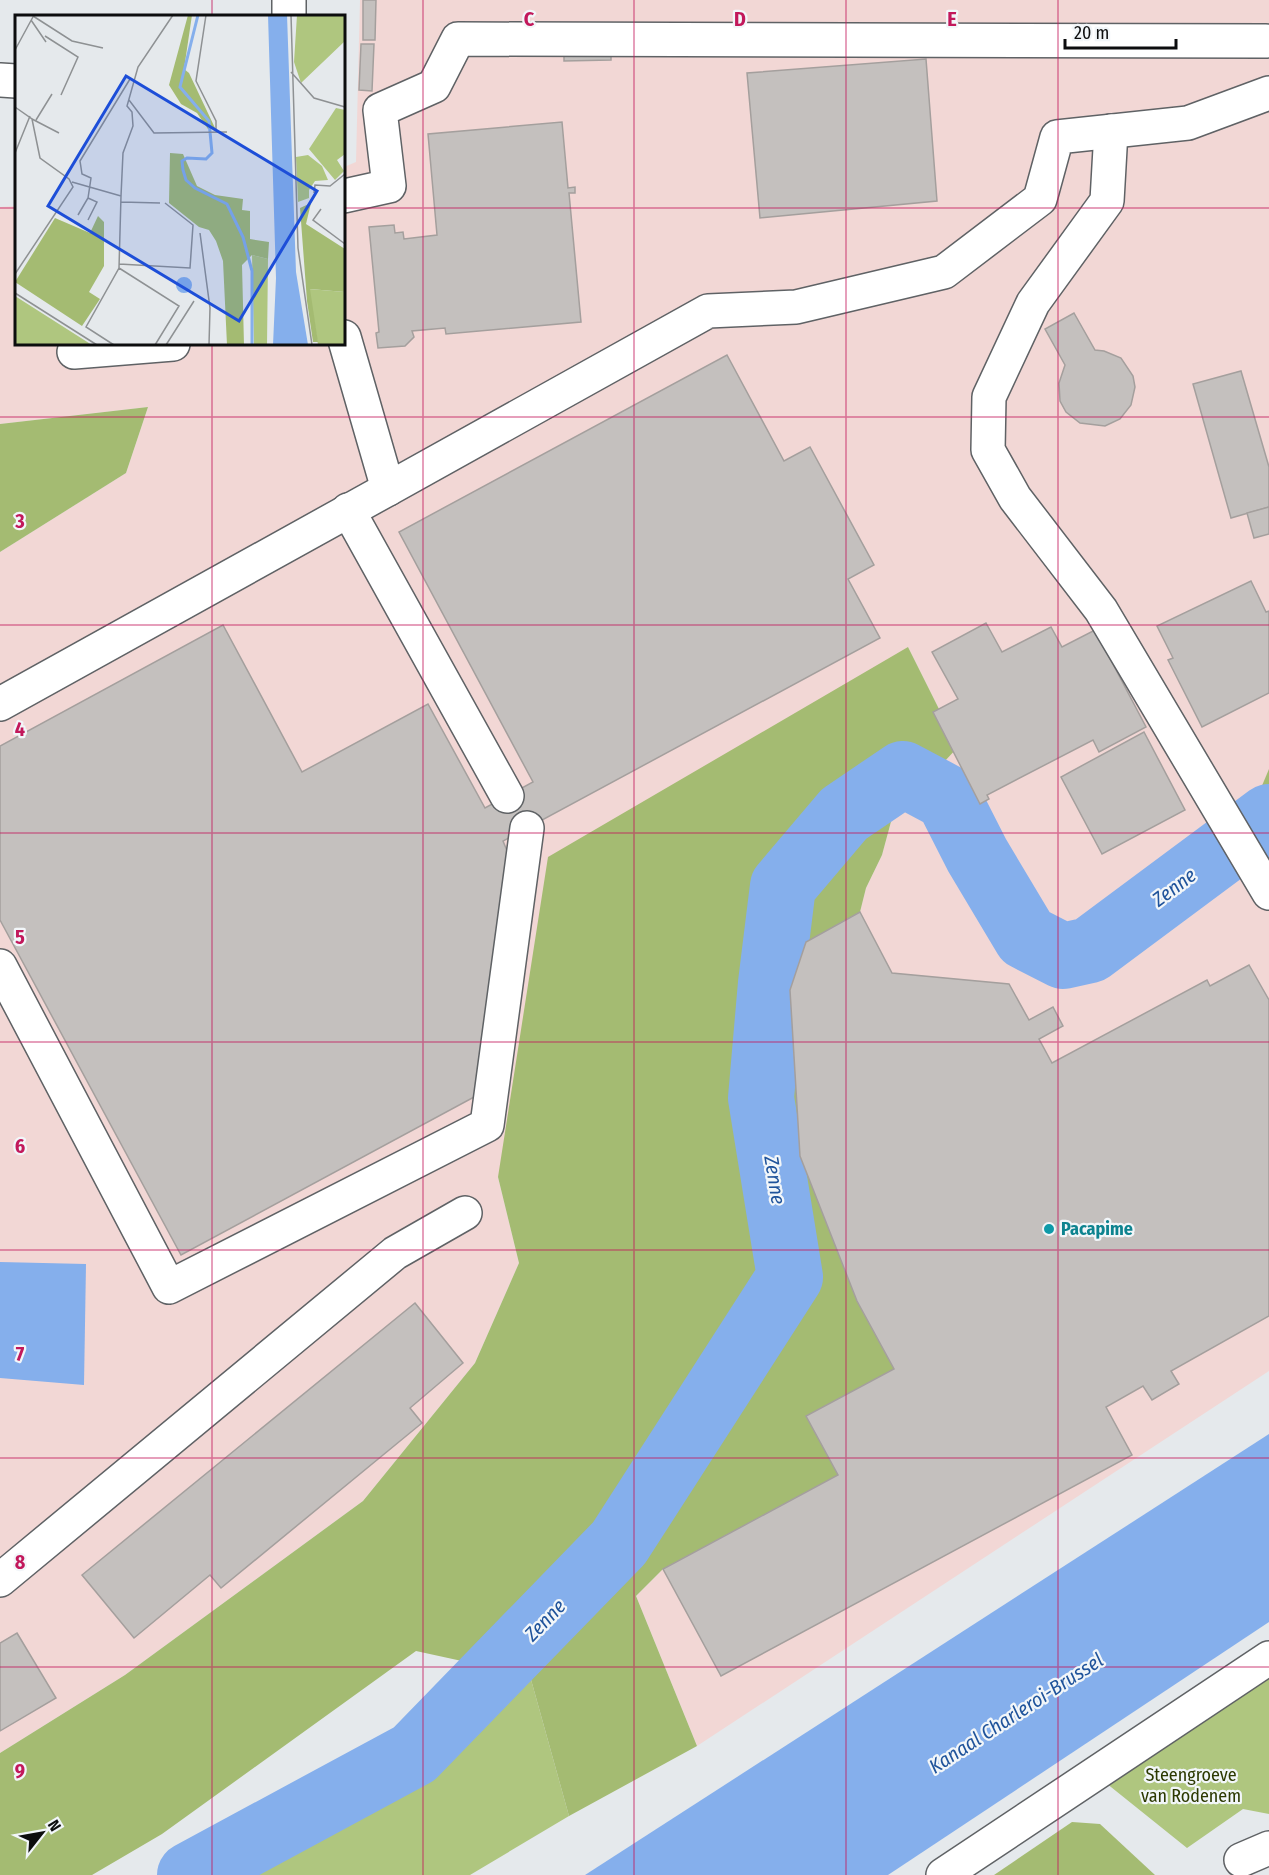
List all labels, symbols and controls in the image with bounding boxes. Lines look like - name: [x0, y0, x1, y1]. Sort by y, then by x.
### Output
- text: C: [524, 7, 535, 31]
- text: D: [734, 7, 746, 31]
- text: E: [947, 7, 957, 31]
- scale bar: [1065, 12, 1176, 50]
- inset map: [15, 15, 345, 345]
- text: 20 m: [1074, 22, 1109, 44]
- text: 3: [14, 509, 25, 533]
- text: 4: [15, 717, 25, 741]
- water label: Zenne: [1147, 862, 1201, 912]
- text: 5: [15, 925, 25, 949]
- text: 6: [15, 1134, 25, 1158]
- water label: Zenne: [759, 1153, 791, 1206]
- place label: Pacapime: [1061, 1218, 1133, 1240]
- marker: Pacapime: [1042, 1222, 1056, 1236]
- text: 7: [16, 1342, 25, 1366]
- text: 8: [15, 1550, 26, 1574]
- water label: Zenne: [519, 1594, 571, 1647]
- water label: Kanaal Charleroi-Brussel: [924, 1648, 1108, 1778]
- text: 9: [15, 1759, 25, 1783]
- park label: Steengroeve van Rodenem: [1141, 1764, 1241, 1807]
- north arrow: [12, 1803, 72, 1863]
- text: N: [44, 1817, 65, 1835]

